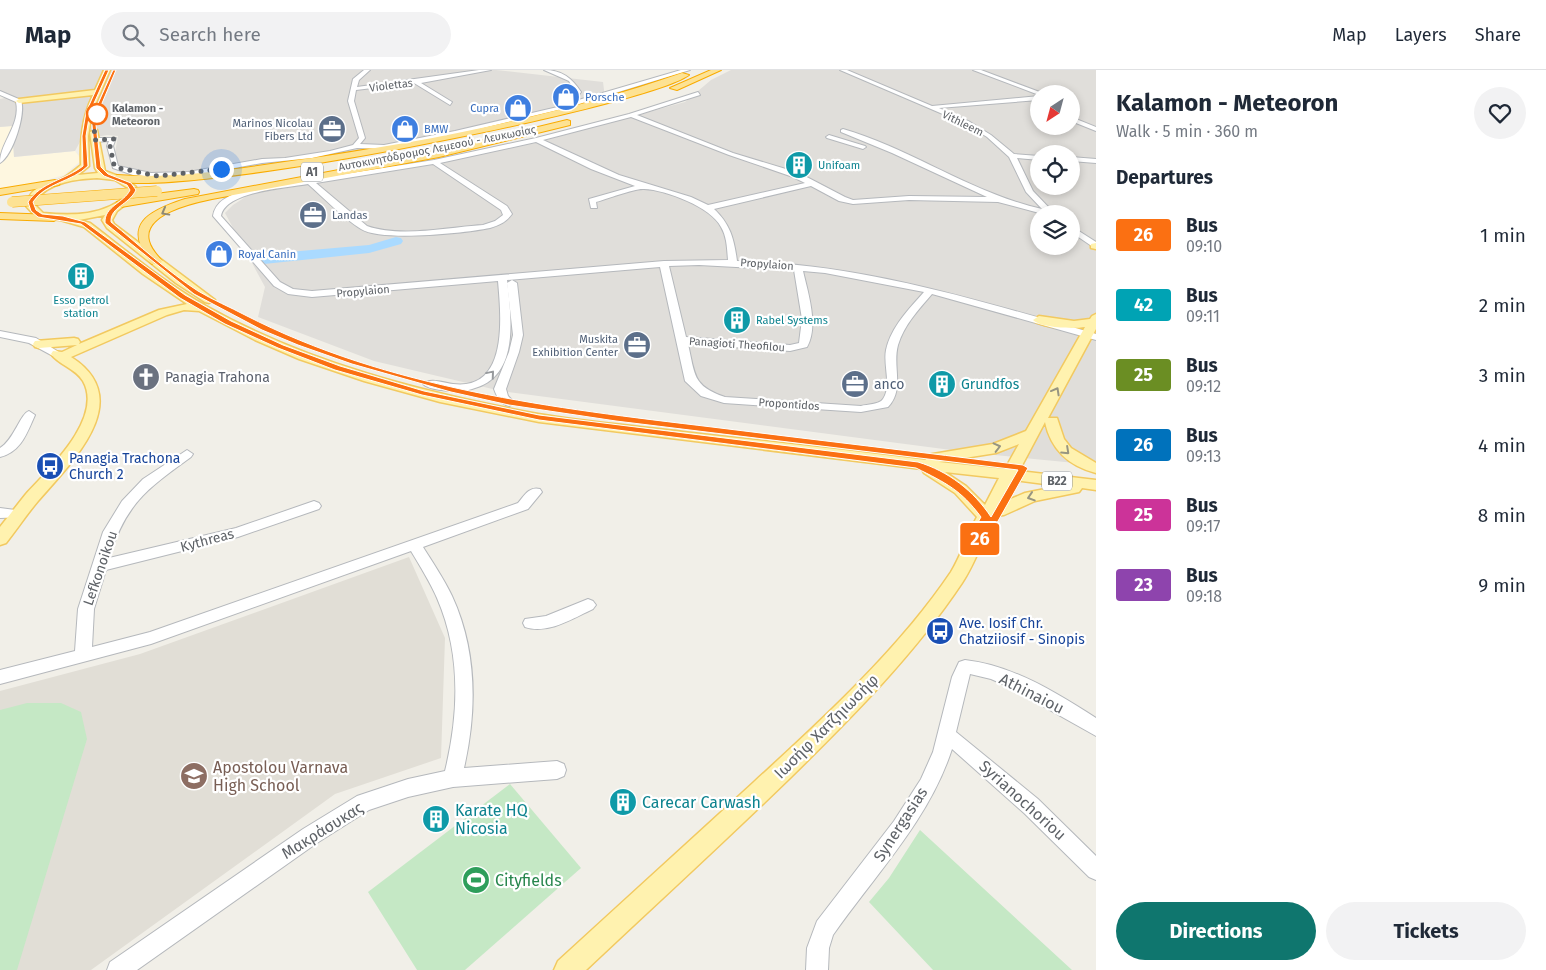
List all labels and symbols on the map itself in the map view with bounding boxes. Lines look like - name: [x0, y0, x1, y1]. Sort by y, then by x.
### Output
- street label: Violettas: [369, 76, 414, 95]
- shop icon: Porsche: [551, 82, 581, 112]
- north arrow: [1030, 85, 1080, 135]
- place label: Porsche: [585, 91, 624, 104]
- shop icon: Cupra: [503, 93, 533, 123]
- place label: Kalamon - Meteoron: [112, 102, 163, 128]
- place label: Cupra: [470, 102, 499, 115]
- marker: Kalamon - Meteoron: [86, 103, 108, 125]
- street label: Vithleem: [940, 108, 986, 139]
- office icon: Marinos Nicolau Fibers Ltd: [317, 114, 347, 144]
- shop icon: BMW: [390, 114, 420, 144]
- place label: Marinos Nicolau Fibers Ltd: [233, 117, 313, 143]
- street label: Αυτοκινητόδρομος Λεμεσού - Λευκωσίας: [337, 123, 537, 174]
- place label: BMW: [424, 123, 448, 136]
- building icon: Unifoam: [784, 150, 814, 180]
- your location: [209, 157, 234, 182]
- place label: Unifoam: [818, 159, 860, 172]
- road number: A1: [301, 162, 323, 181]
- office icon: Landas: [298, 200, 328, 230]
- one-way arrow: [161, 205, 170, 215]
- place label: Landas: [332, 209, 367, 222]
- shop icon: Royal Canin: [204, 239, 234, 269]
- place label: Royal Canin: [238, 248, 296, 261]
- street label: Propylaion: [740, 256, 794, 273]
- building icon: Esso petrol station: [66, 261, 96, 291]
- street label: Propylaion: [336, 283, 390, 300]
- place label: Esso petrol station: [53, 294, 109, 320]
- building icon: Rabel Systems: [722, 305, 752, 335]
- place label: Rabel Systems: [756, 314, 828, 327]
- office icon: Muskita Exhibition Center: [622, 330, 652, 360]
- place label: Muskita Exhibition Center: [532, 333, 619, 359]
- street label: Panagioti Theofilou: [689, 335, 785, 354]
- church icon: Panagia Trahona: [131, 362, 161, 392]
- place label: Panagia Trahona: [165, 369, 270, 386]
- office icon: anco: [840, 369, 870, 399]
- building icon: Grundfos: [927, 369, 957, 399]
- one-way arrow: [485, 370, 494, 379]
- place label: anco: [874, 376, 904, 393]
- place label: Grundfos: [961, 376, 1020, 393]
- one-way arrow: [1049, 387, 1059, 396]
- street label: Propontidos: [758, 396, 820, 413]
- one-way arrow: [993, 442, 1002, 453]
- one-way arrow: [1061, 445, 1070, 454]
- place label: Panagia Trachona Church 2: [69, 450, 180, 483]
- bus stop icon: Panagia Trachona Church 2: [35, 451, 65, 481]
- road number: B22: [1042, 472, 1072, 491]
- one-way arrow: [1027, 492, 1036, 502]
- line badge: 26: [958, 523, 1002, 555]
- street label: Kythreas: [178, 525, 236, 556]
- street label: Lefkonoikou: [80, 529, 121, 608]
- place label: Ave. Iosif Chr. Chatziiosif - Sinopis: [959, 615, 1085, 648]
- bus stop icon: Ave. Iosif Chr. Chatziiosif - Sinopis: [925, 616, 955, 646]
- street label: Athinaiou: [996, 669, 1067, 718]
- street label: Ιωσήφ Χατζηιωσήφ: [770, 670, 883, 783]
- street label: Syrianochoriou: [975, 756, 1070, 844]
- place label: Apostolou Varnava High School: [213, 758, 348, 795]
- school or university icon: Apostolou Varnava High School: [179, 761, 209, 791]
- street label: Synergasias: [869, 783, 932, 865]
- building icon: Carecar Carwash: [608, 787, 638, 817]
- place label: Carecar Carwash: [642, 793, 761, 812]
- street label: Μακράσυκας: [278, 798, 367, 863]
- place label: Karate HQ Nicosia: [455, 801, 528, 838]
- building icon: Karate HQ Nicosia: [421, 804, 451, 834]
- sports icon: Cityfields: [461, 865, 491, 895]
- place label: Cityfields: [495, 871, 562, 890]

